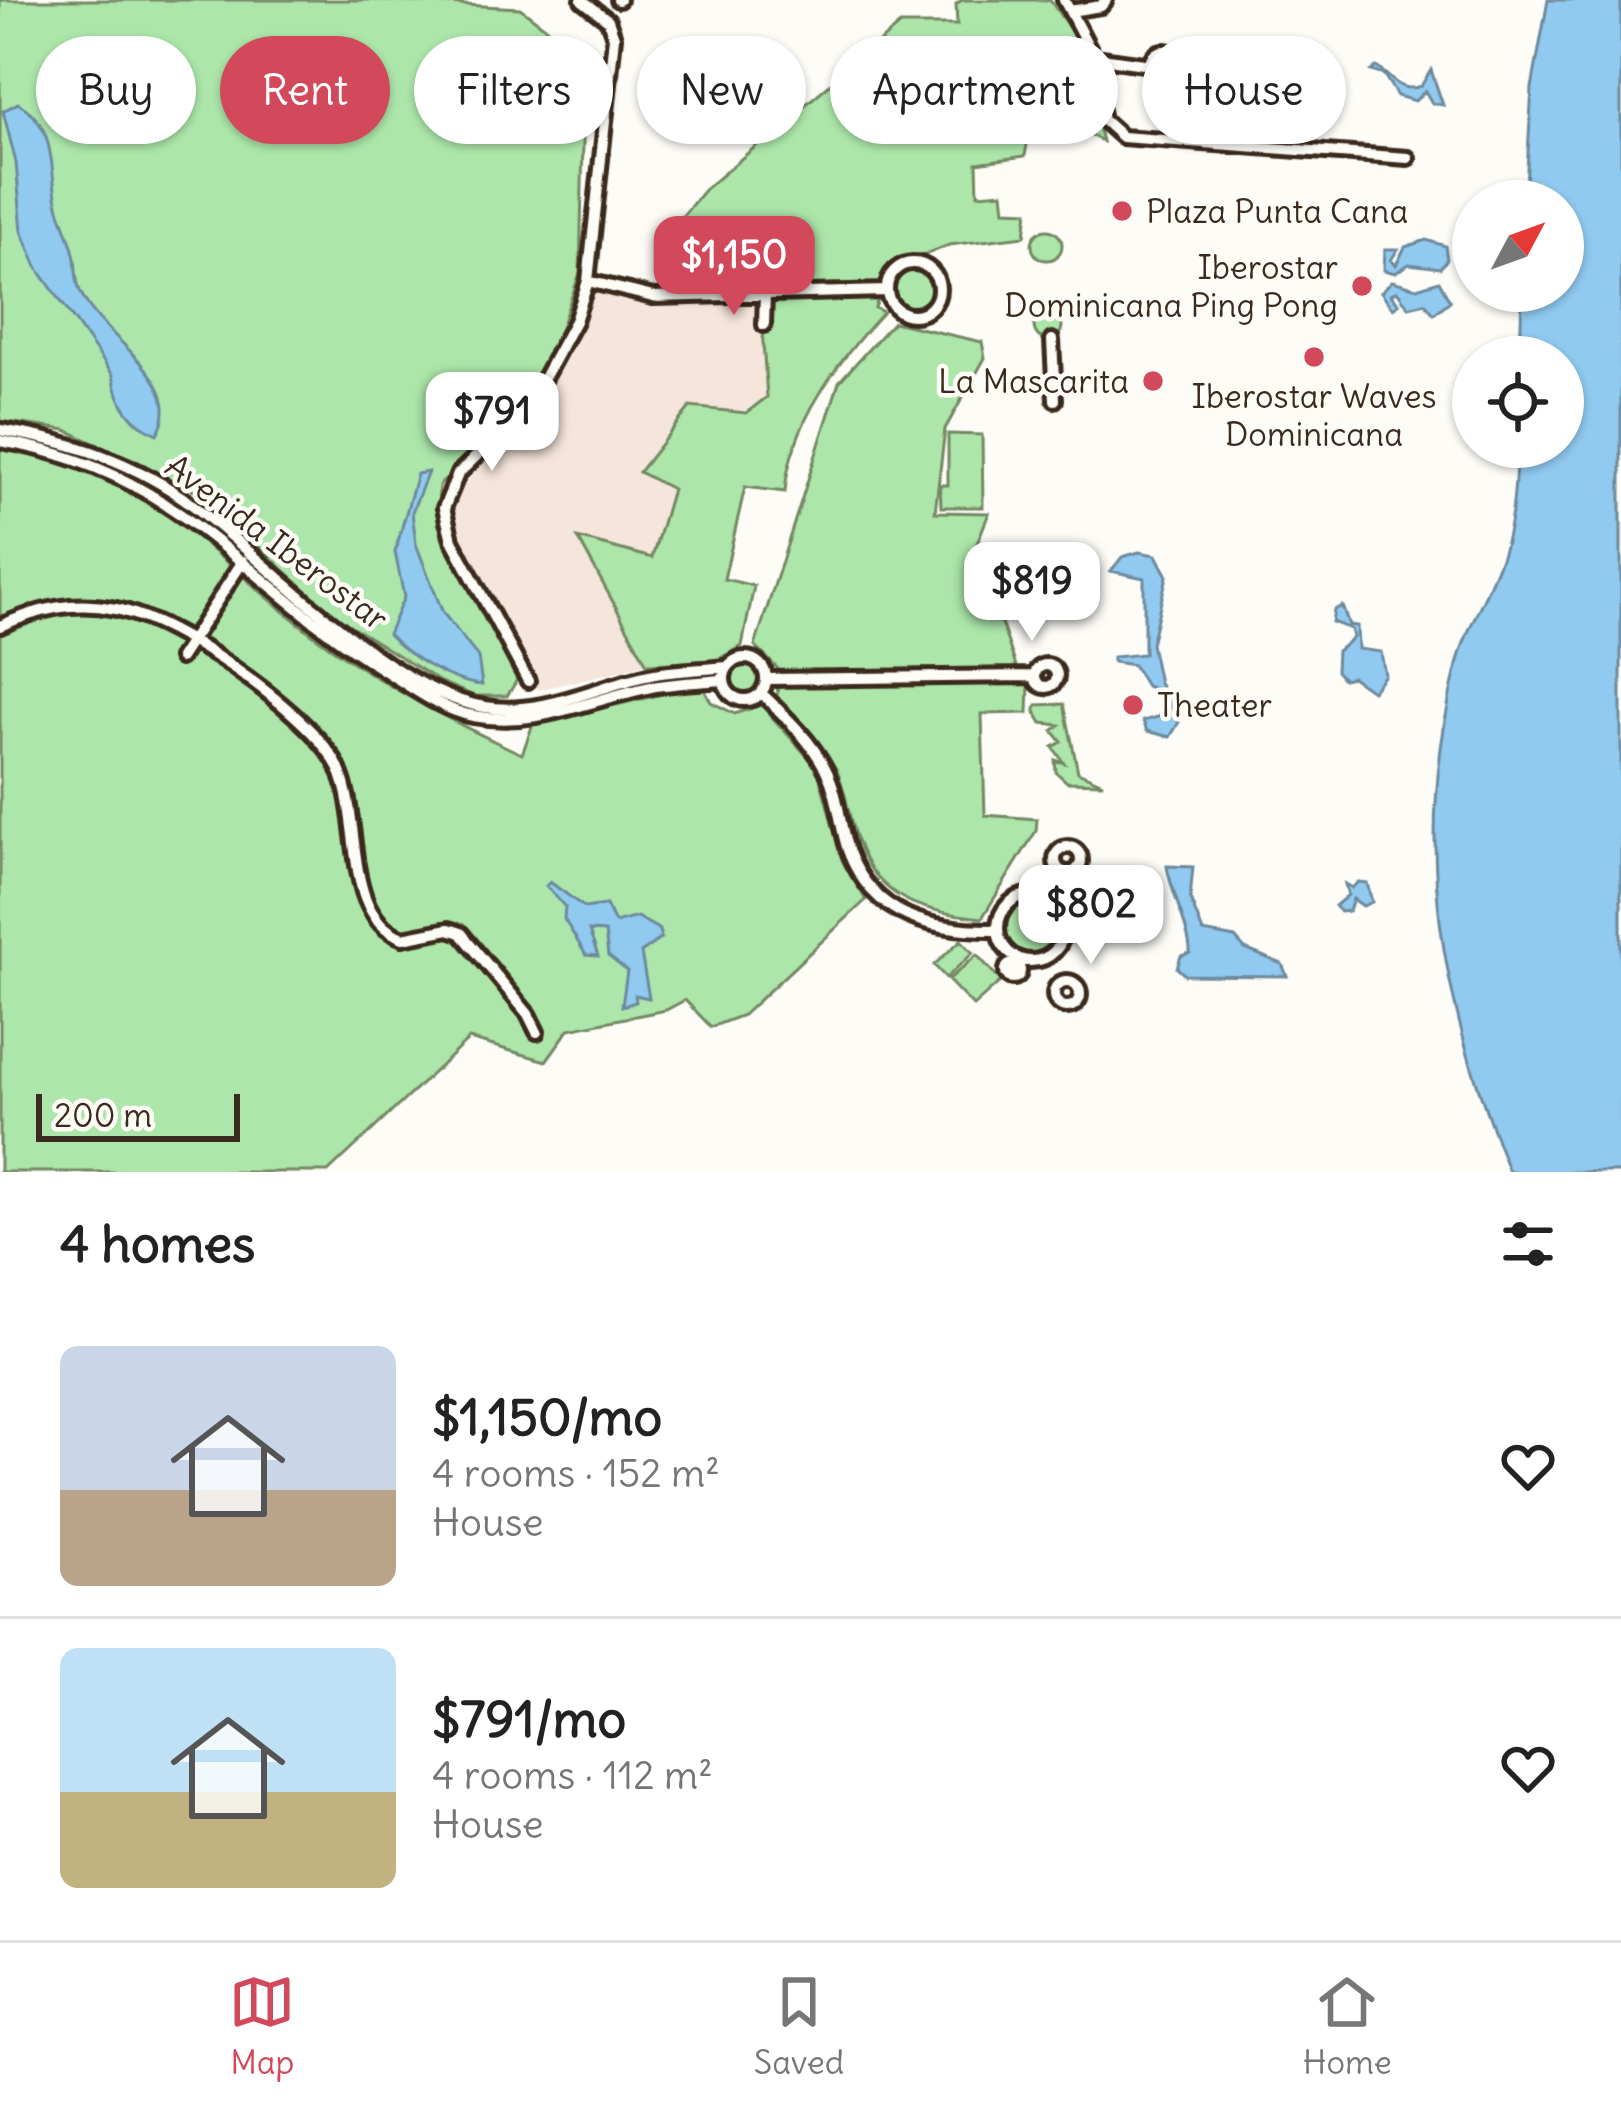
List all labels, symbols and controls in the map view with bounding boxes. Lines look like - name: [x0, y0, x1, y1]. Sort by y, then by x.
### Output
- chip: Buy: [36, 36, 196, 144]
- chip: Rent: [220, 36, 390, 144]
- chip: Filters: [414, 36, 613, 144]
- chip: New: [637, 36, 806, 144]
- chip: Apartment: [830, 36, 1118, 144]
- chip: House: [1142, 36, 1346, 144]
- north arrow: [1452, 180, 1584, 312]
- map controls: [1452, 180, 1584, 468]
- place label: Plaza Punta Cana: [1146, 190, 1408, 232]
- marker: Plaza Punta Cana: [1109, 198, 1135, 224]
- pin: $1,150: [636, 216, 832, 318]
- text: $1,150: [681, 230, 787, 279]
- place label: Iberostar Dominicana Ping Pong: [1004, 246, 1338, 326]
- marker: Iberostar Dominicana Ping Pong: [1349, 273, 1375, 299]
- button: locate: [1452, 336, 1584, 468]
- marker: Iberostar Waves Dominicana: [1301, 344, 1327, 370]
- place label: La Mascarita: [938, 360, 1129, 402]
- marker: La Mascarita: [1140, 368, 1166, 394]
- pin: $791: [421, 372, 563, 474]
- place label: Iberostar Waves Dominicana: [1192, 375, 1436, 455]
- text: $791: [453, 386, 531, 435]
- street label: Avenida Iberostar: [157, 445, 397, 639]
- pin: $819: [961, 542, 1103, 644]
- text: $819: [991, 556, 1073, 605]
- place label: Theater: [1157, 684, 1272, 726]
- marker: Theater: [1120, 692, 1146, 718]
- pin: $802: [1020, 865, 1162, 967]
- text: $802: [1045, 879, 1137, 928]
- scale bar: [36, 1088, 240, 1141]
- text: 200 m: [54, 1094, 152, 1136]
- icon: filters: [1495, 1211, 1561, 1277]
- text: 4 homes: [60, 1212, 255, 1276]
- text: $1,150/mo: [432, 1385, 662, 1449]
- icon: home: [156, 1394, 300, 1538]
- icon: heart: [1495, 1433, 1561, 1499]
- text: 4 rooms · 152 m²: [432, 1449, 720, 1498]
- text: House: [432, 1498, 543, 1547]
- text: $791/mo: [432, 1687, 626, 1751]
- icon: home: [156, 1696, 300, 1840]
- icon: heart: [1495, 1735, 1561, 1801]
- text: 4 rooms · 112 m²: [432, 1751, 713, 1800]
- text: House: [432, 1800, 543, 1849]
- tab: Map: [229, 1969, 295, 2083]
- tab: Saved: [754, 1969, 844, 2083]
- tab: Home: [1303, 1969, 1392, 2083]

